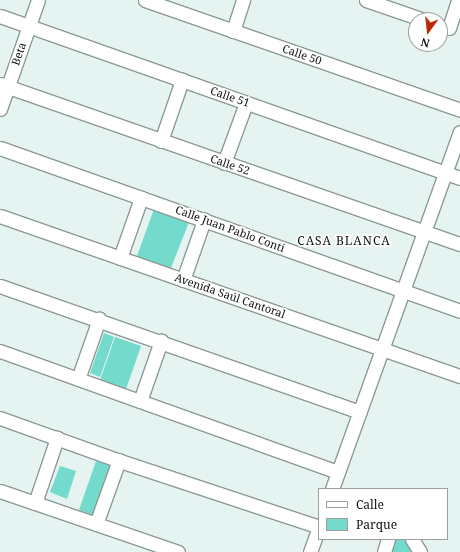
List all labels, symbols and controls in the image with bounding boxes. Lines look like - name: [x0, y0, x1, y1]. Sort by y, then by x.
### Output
- north arrow: [408, 12, 448, 52]
- text: N: [419, 35, 431, 51]
- street label: Beta: [9, 41, 29, 67]
- street label: Calle 50: [281, 42, 323, 68]
- street label: Calle 51: [209, 84, 251, 110]
- street label: Calle 52: [209, 152, 251, 178]
- street label: Calle Juan Pablo Conti: [174, 203, 286, 255]
- district label: CASA BLANCA: [297, 234, 391, 248]
- street label: Avenida Saúl Cantoral: [173, 271, 287, 321]
- legend: [318, 488, 448, 540]
- text: Calle: [356, 496, 384, 513]
- text: Parque: [356, 516, 397, 533]

